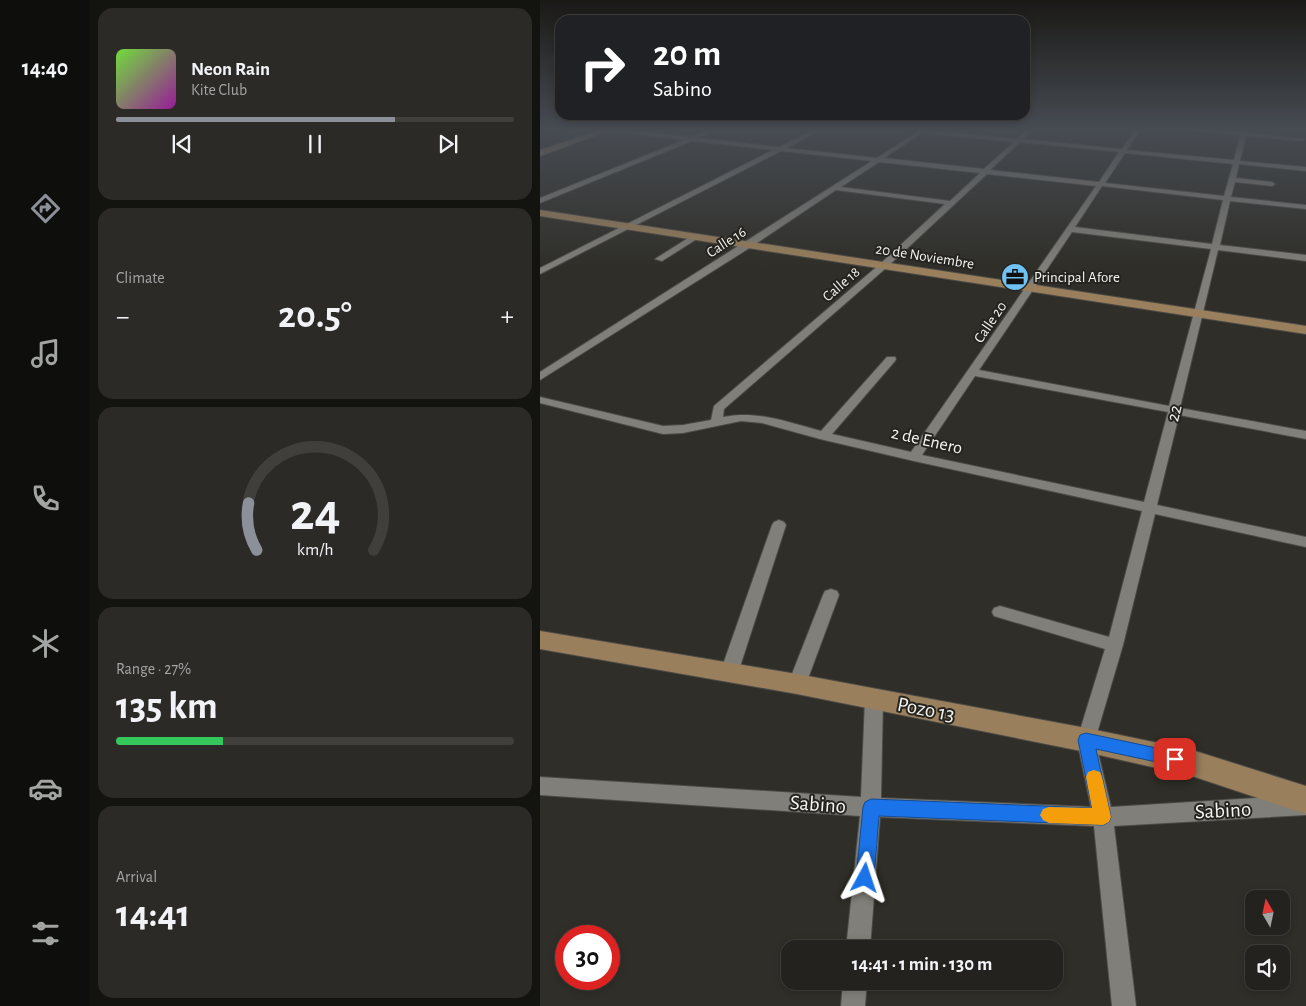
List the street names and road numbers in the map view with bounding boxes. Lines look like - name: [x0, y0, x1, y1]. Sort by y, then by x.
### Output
- street label: Calle 16: [704, 224, 749, 261]
- street label: 20 de Noviembre: [875, 241, 975, 272]
- street label: Calle 18: [820, 264, 863, 304]
- street label: Calle 20: [971, 299, 1010, 346]
- street label: 22: [1164, 403, 1186, 423]
- street label: 2 de Enero: [889, 424, 964, 458]
- street label: Pozo 13: [895, 694, 956, 725]
- street label: Sabino: [789, 792, 847, 817]
- street label: Sabino: [1194, 799, 1252, 822]

